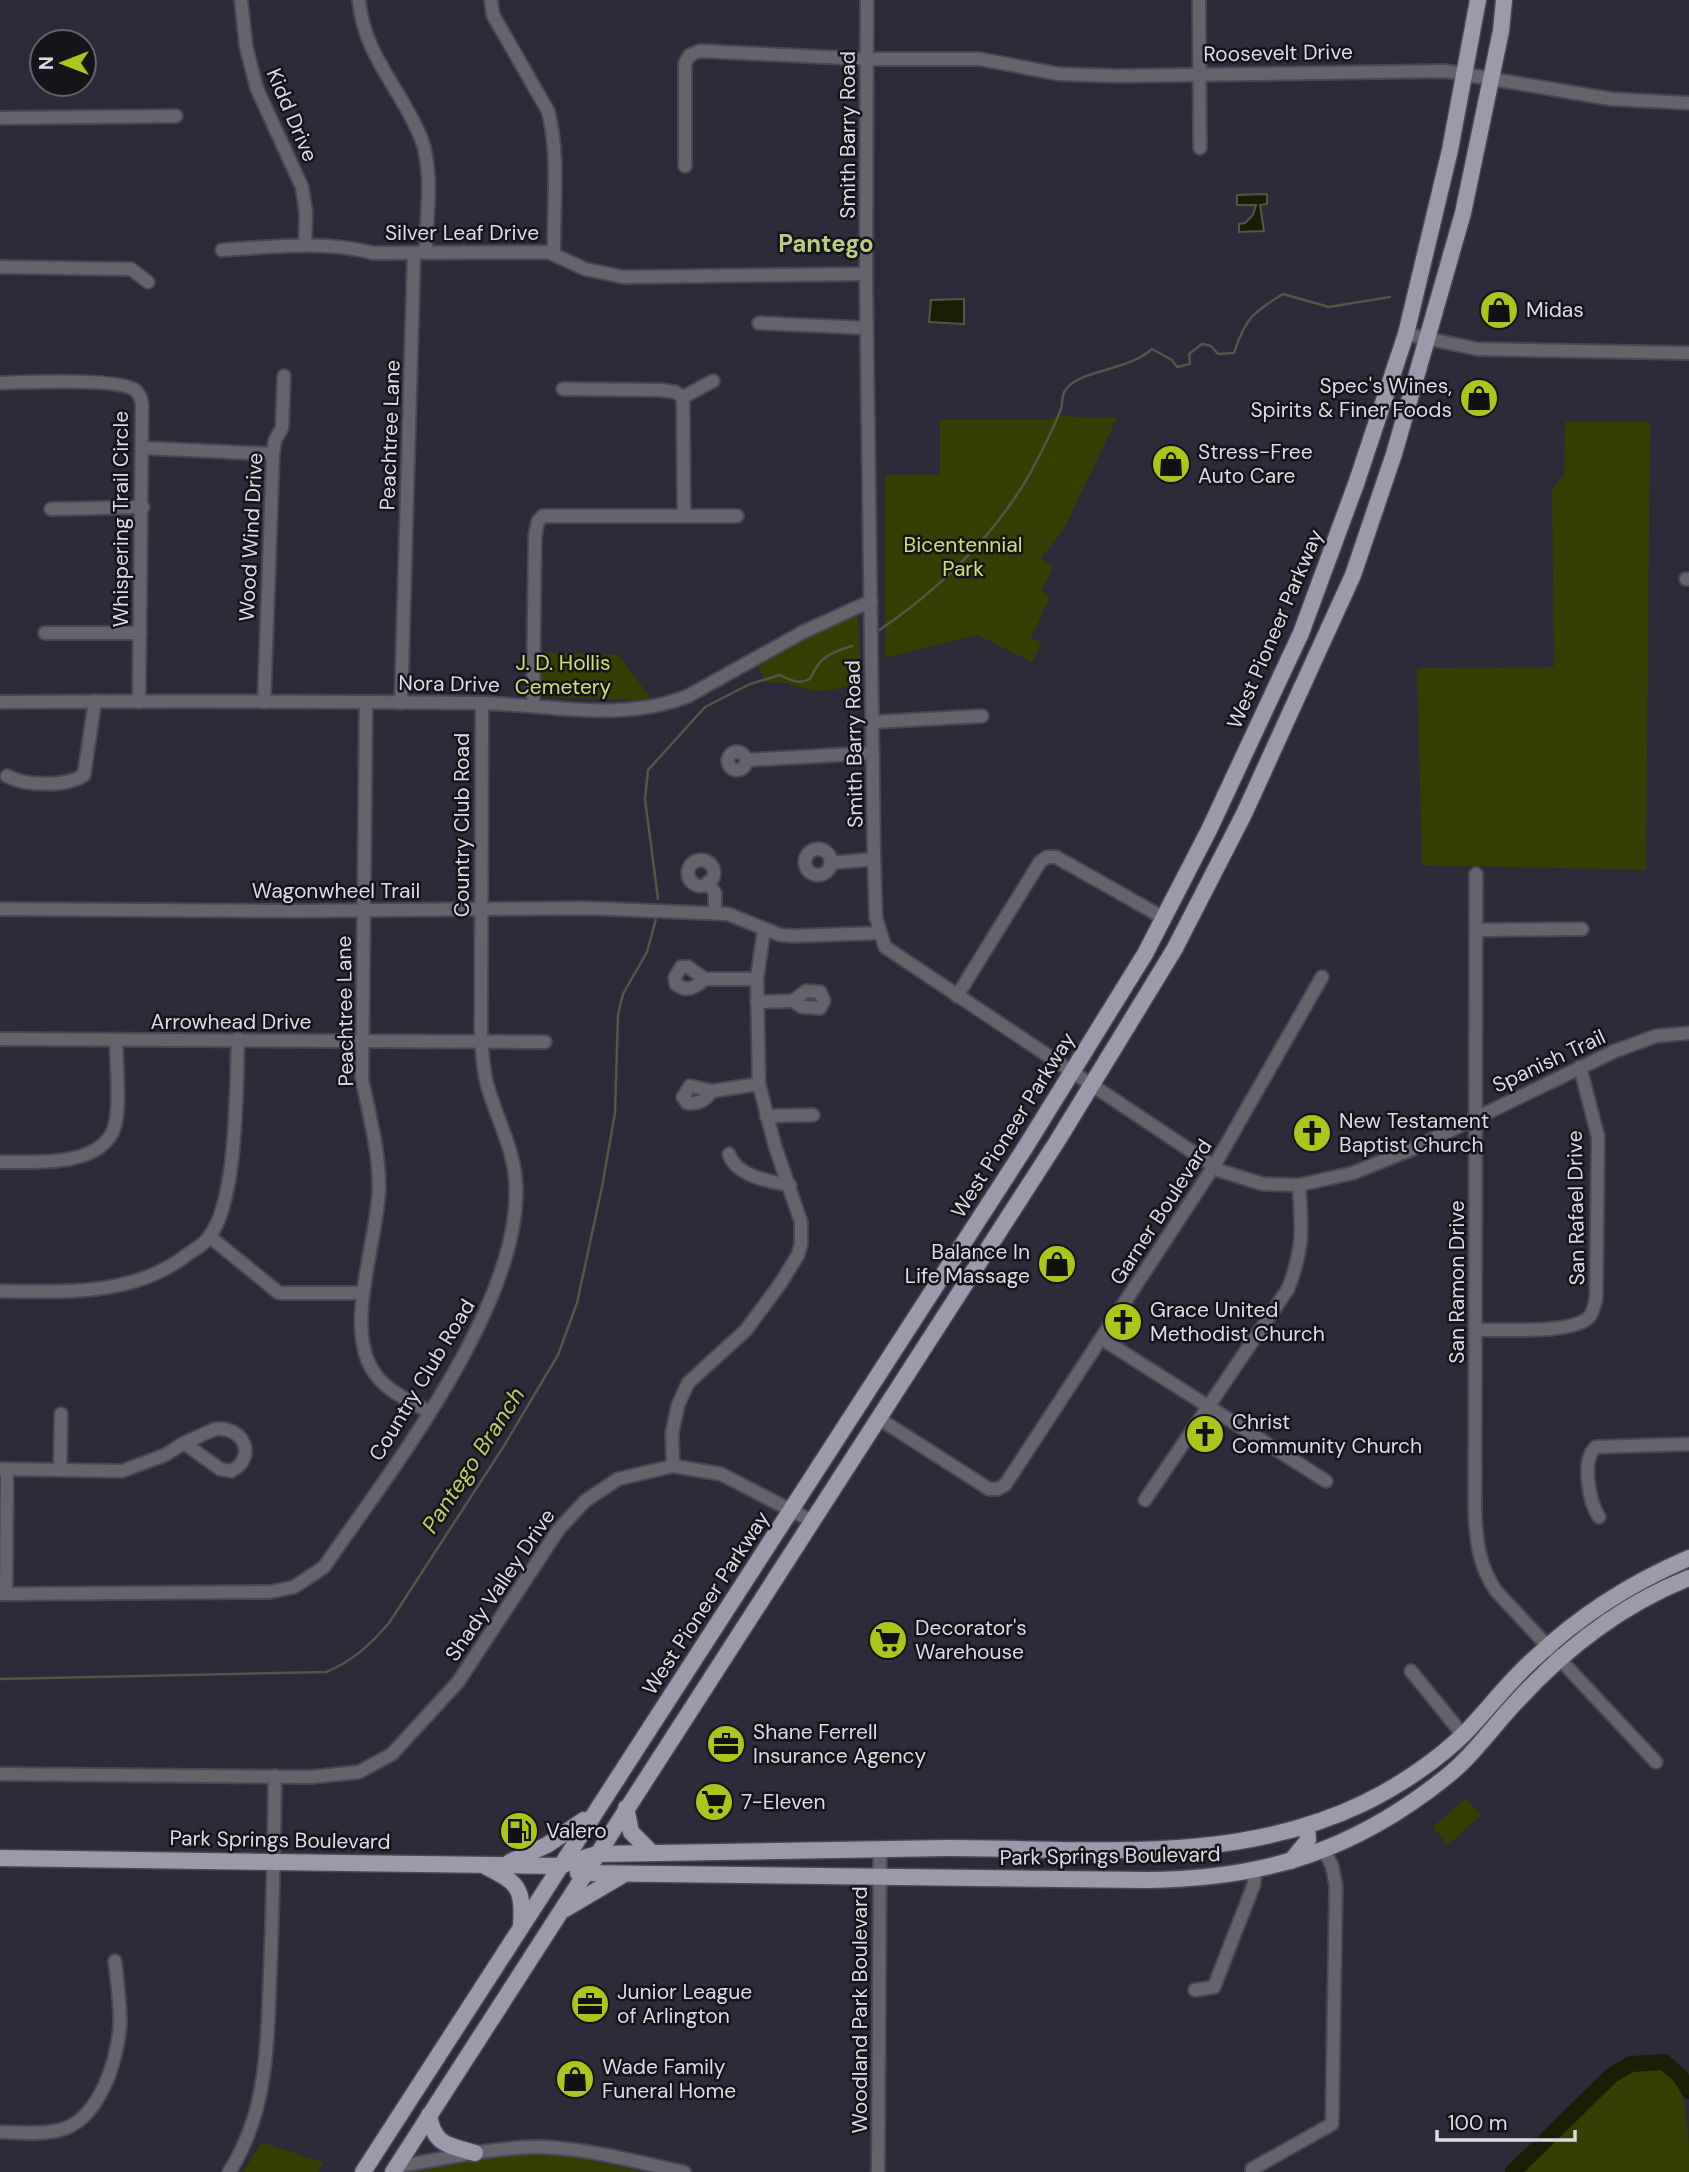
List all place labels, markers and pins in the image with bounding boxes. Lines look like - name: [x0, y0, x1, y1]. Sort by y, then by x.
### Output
- shop icon: Midas: [1478, 289, 1520, 331]
- place label: Midas: [1526, 296, 1584, 324]
- place label: Spec's Wines, Spirits & Finer Foods: [1250, 372, 1452, 424]
- shop icon: Spec's Wines, Spirits & Finer Foods: [1458, 377, 1500, 419]
- place label: Stress-Free Auto Care: [1198, 438, 1313, 490]
- shop icon: Stress-Free Auto Care: [1150, 443, 1192, 485]
- place label: New Testament Baptist Church: [1339, 1107, 1489, 1159]
- church icon: New Testament Baptist Church: [1291, 1112, 1333, 1154]
- place label: Balance In Life Massage: [905, 1238, 1030, 1290]
- shop icon: Balance In Life Massage: [1036, 1243, 1078, 1285]
- place label: Grace United Methodist Church: [1150, 1296, 1325, 1348]
- church icon: Grace United Methodist Church: [1102, 1301, 1144, 1343]
- place label: Christ Community Church: [1232, 1408, 1422, 1460]
- church icon: Christ Community Church: [1184, 1413, 1226, 1455]
- place label: Decorator's Warehouse: [915, 1614, 1027, 1666]
- supermarket icon: Decorator's Warehouse: [867, 1619, 909, 1661]
- place label: Shane Ferrell Insurance Agency: [753, 1718, 927, 1770]
- office icon: Shane Ferrell Insurance Agency: [705, 1723, 747, 1765]
- supermarket icon: 7-Eleven: [693, 1781, 735, 1823]
- place label: 7-Eleven: [741, 1788, 825, 1816]
- fuel station icon: Valero: [498, 1810, 540, 1852]
- place label: Valero: [546, 1817, 607, 1845]
- place label: Junior League of Arlington: [617, 1978, 752, 2030]
- office icon: Junior League of Arlington: [569, 1983, 611, 2025]
- place label: Wade Family Funeral Home: [602, 2053, 736, 2105]
- shop icon: Wade Family Funeral Home: [554, 2058, 596, 2100]

